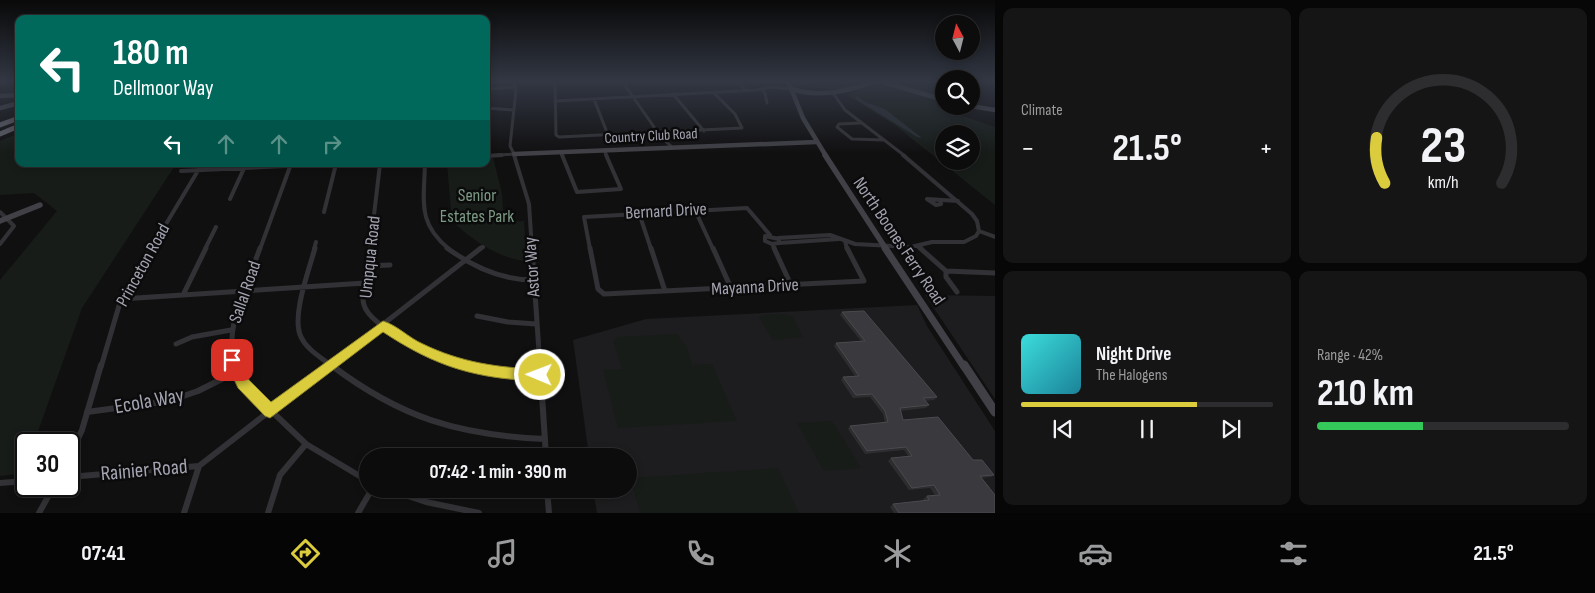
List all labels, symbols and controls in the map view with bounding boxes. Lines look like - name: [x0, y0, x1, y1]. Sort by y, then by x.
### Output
- north arrow: [935, 15, 980, 60]
- map controls: [935, 15, 980, 170]
- text: 180 m: [113, 32, 189, 75]
- icon: left: [30, 35, 95, 100]
- button: search: [935, 70, 980, 115]
- text: Dellmoor Way: [113, 75, 214, 102]
- text: Climate: [1021, 101, 1063, 120]
- text: 23: [1420, 115, 1466, 178]
- street label: Country Club Road: [604, 124, 698, 148]
- button: layers: [935, 125, 980, 170]
- text: 21.5°: [1112, 126, 1182, 171]
- icon: left: [159, 130, 187, 158]
- icon: ahead: [212, 130, 240, 158]
- icon: ahead: [265, 130, 293, 158]
- icon: right: [318, 130, 346, 158]
- text: −: [1021, 132, 1035, 165]
- text: +: [1259, 132, 1273, 165]
- text: km/h: [1428, 172, 1458, 193]
- street label: North Boones Ferry Road: [849, 173, 949, 309]
- park label: Senior Estates Park: [440, 185, 514, 227]
- street label: Bernard Drive: [625, 198, 707, 224]
- street label: Umpqua Road: [355, 215, 385, 299]
- street label: Princeton Road: [112, 220, 174, 310]
- street label: Astor Way: [519, 236, 545, 299]
- street label: Sallal Road: [225, 258, 265, 326]
- street label: Mayanna Drive: [711, 274, 799, 300]
- pin: [211, 339, 253, 381]
- text: Night Drive: [1096, 343, 1171, 366]
- icon: arrive: [218, 346, 246, 374]
- text: Range · 42%: [1317, 346, 1383, 365]
- position arrow: [513, 348, 565, 400]
- text: The Halogens: [1096, 366, 1167, 385]
- text: 210 km: [1317, 371, 1414, 416]
- street label: Ecola Way: [112, 383, 186, 419]
- icon: previous: [1049, 415, 1077, 443]
- icon: pause: [1133, 415, 1161, 443]
- icon: next: [1217, 415, 1245, 443]
- speed limit sign: 30: [15, 432, 80, 497]
- street label: Rainier Road: [100, 454, 188, 486]
- text: 07:42 · 1 min · 390 m: [429, 461, 567, 484]
- icon: directions: [288, 536, 323, 571]
- icon: music: [485, 536, 520, 571]
- icon: phone: [683, 536, 718, 571]
- icon: climate: [880, 536, 915, 571]
- icon: car: [1078, 536, 1113, 571]
- icon: filters: [1276, 536, 1311, 571]
- text: 07:41: [81, 540, 125, 567]
- text: 21.5°: [1473, 540, 1514, 567]

